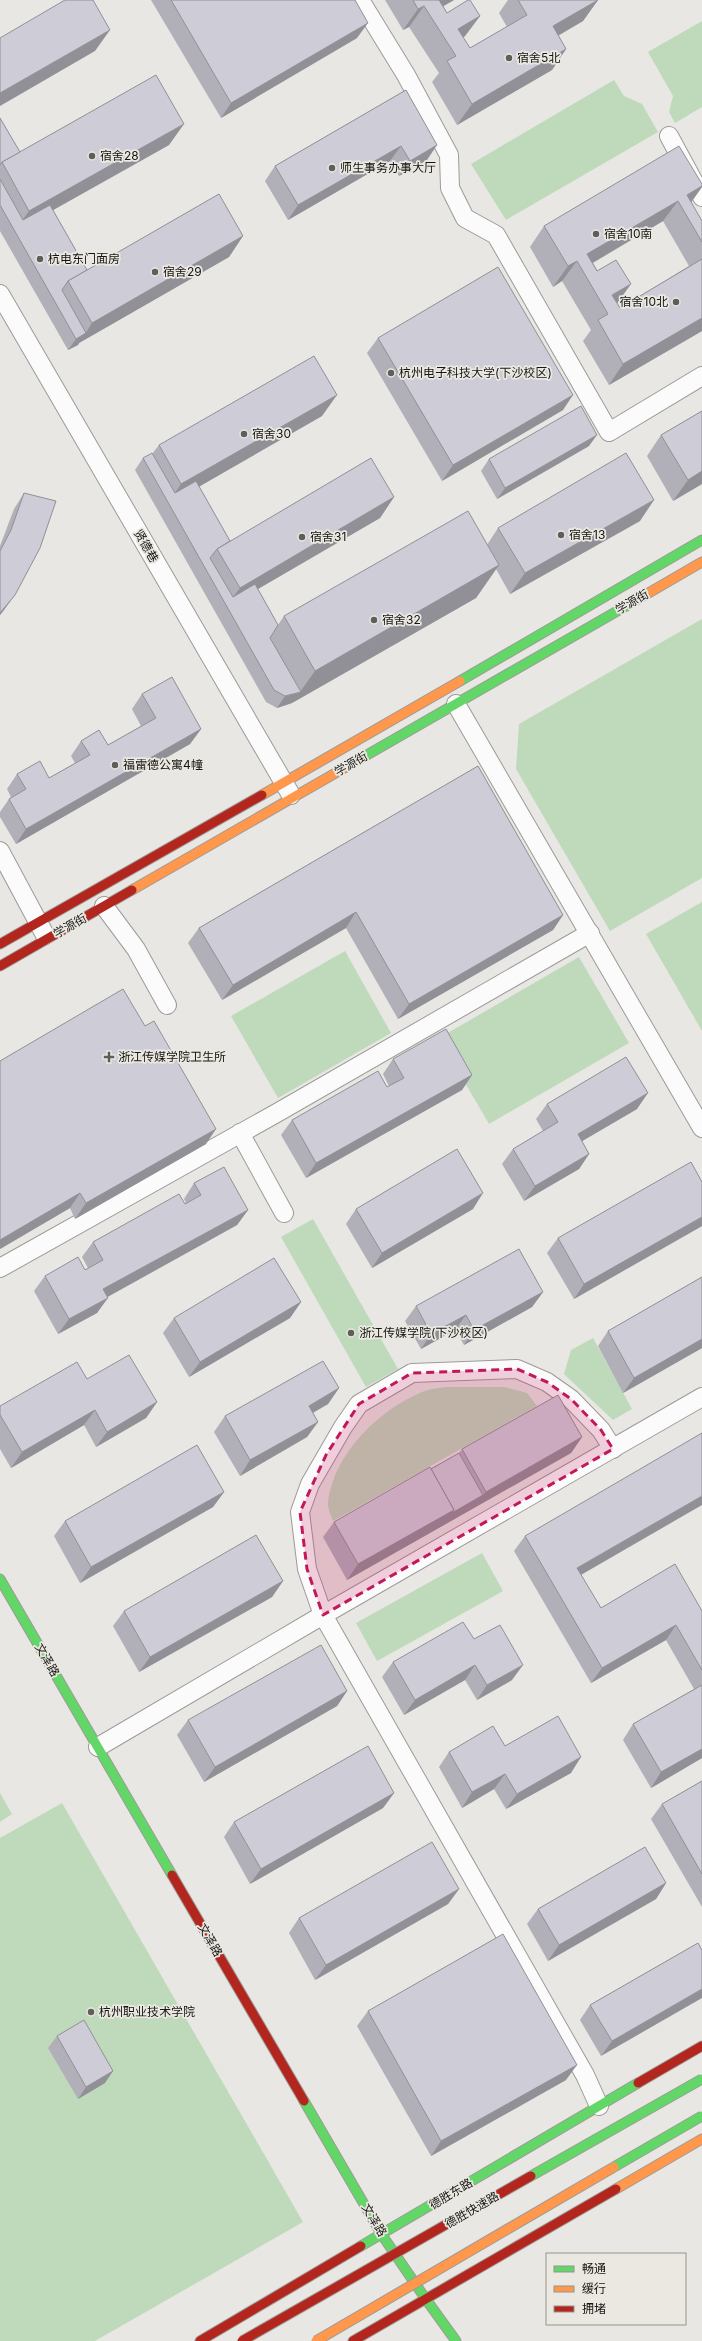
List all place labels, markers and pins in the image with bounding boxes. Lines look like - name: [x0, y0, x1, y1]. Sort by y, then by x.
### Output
- place label: 宿舍5北: [517, 50, 560, 65]
- marker: 宿舍5北: [504, 53, 514, 63]
- place label: 宿舍28: [100, 148, 139, 163]
- marker: 宿舍28: [87, 151, 97, 161]
- place label: 师生事务办事大厅: [340, 160, 436, 175]
- marker: 师生事务办事大厅: [327, 163, 337, 173]
- place label: 宿舍10南: [604, 226, 652, 241]
- marker: 宿舍10南: [591, 229, 601, 239]
- place label: 杭电东门面房: [48, 251, 120, 266]
- marker: 杭电东门面房: [35, 254, 45, 264]
- place label: 宿舍29: [163, 264, 202, 279]
- marker: 宿舍29: [150, 267, 160, 277]
- place label: 宿舍10北: [620, 294, 668, 309]
- marker: 宿舍10北: [671, 297, 681, 307]
- place label: 杭州电子科技大学(下沙校区): [399, 365, 552, 380]
- marker: 杭州电子科技大学(下沙校区): [386, 368, 396, 378]
- place label: 宿舍30: [252, 426, 291, 441]
- marker: 宿舍30: [239, 429, 249, 439]
- place label: 宿舍13: [569, 527, 605, 542]
- place label: 宿舍31: [310, 529, 346, 544]
- marker: 宿舍13: [556, 530, 566, 540]
- marker: 宿舍31: [297, 532, 307, 542]
- place label: 宿舍32: [382, 612, 421, 627]
- marker: 宿舍32: [369, 615, 379, 625]
- place label: 福雷德公寓4幢: [123, 757, 203, 772]
- marker: 福雷德公寓4幢: [110, 760, 120, 770]
- place label: 浙江传媒学院卫生所: [118, 1049, 226, 1064]
- marker: 浙江传媒学院卫生所: [103, 1051, 115, 1063]
- place label: 浙江传媒学院(下沙校区): [359, 1325, 488, 1340]
- marker: 浙江传媒学院(下沙校区): [346, 1328, 356, 1338]
- place label: 杭州职业技术学院: [99, 2004, 195, 2019]
- marker: 杭州职业技术学院: [86, 2007, 96, 2017]

